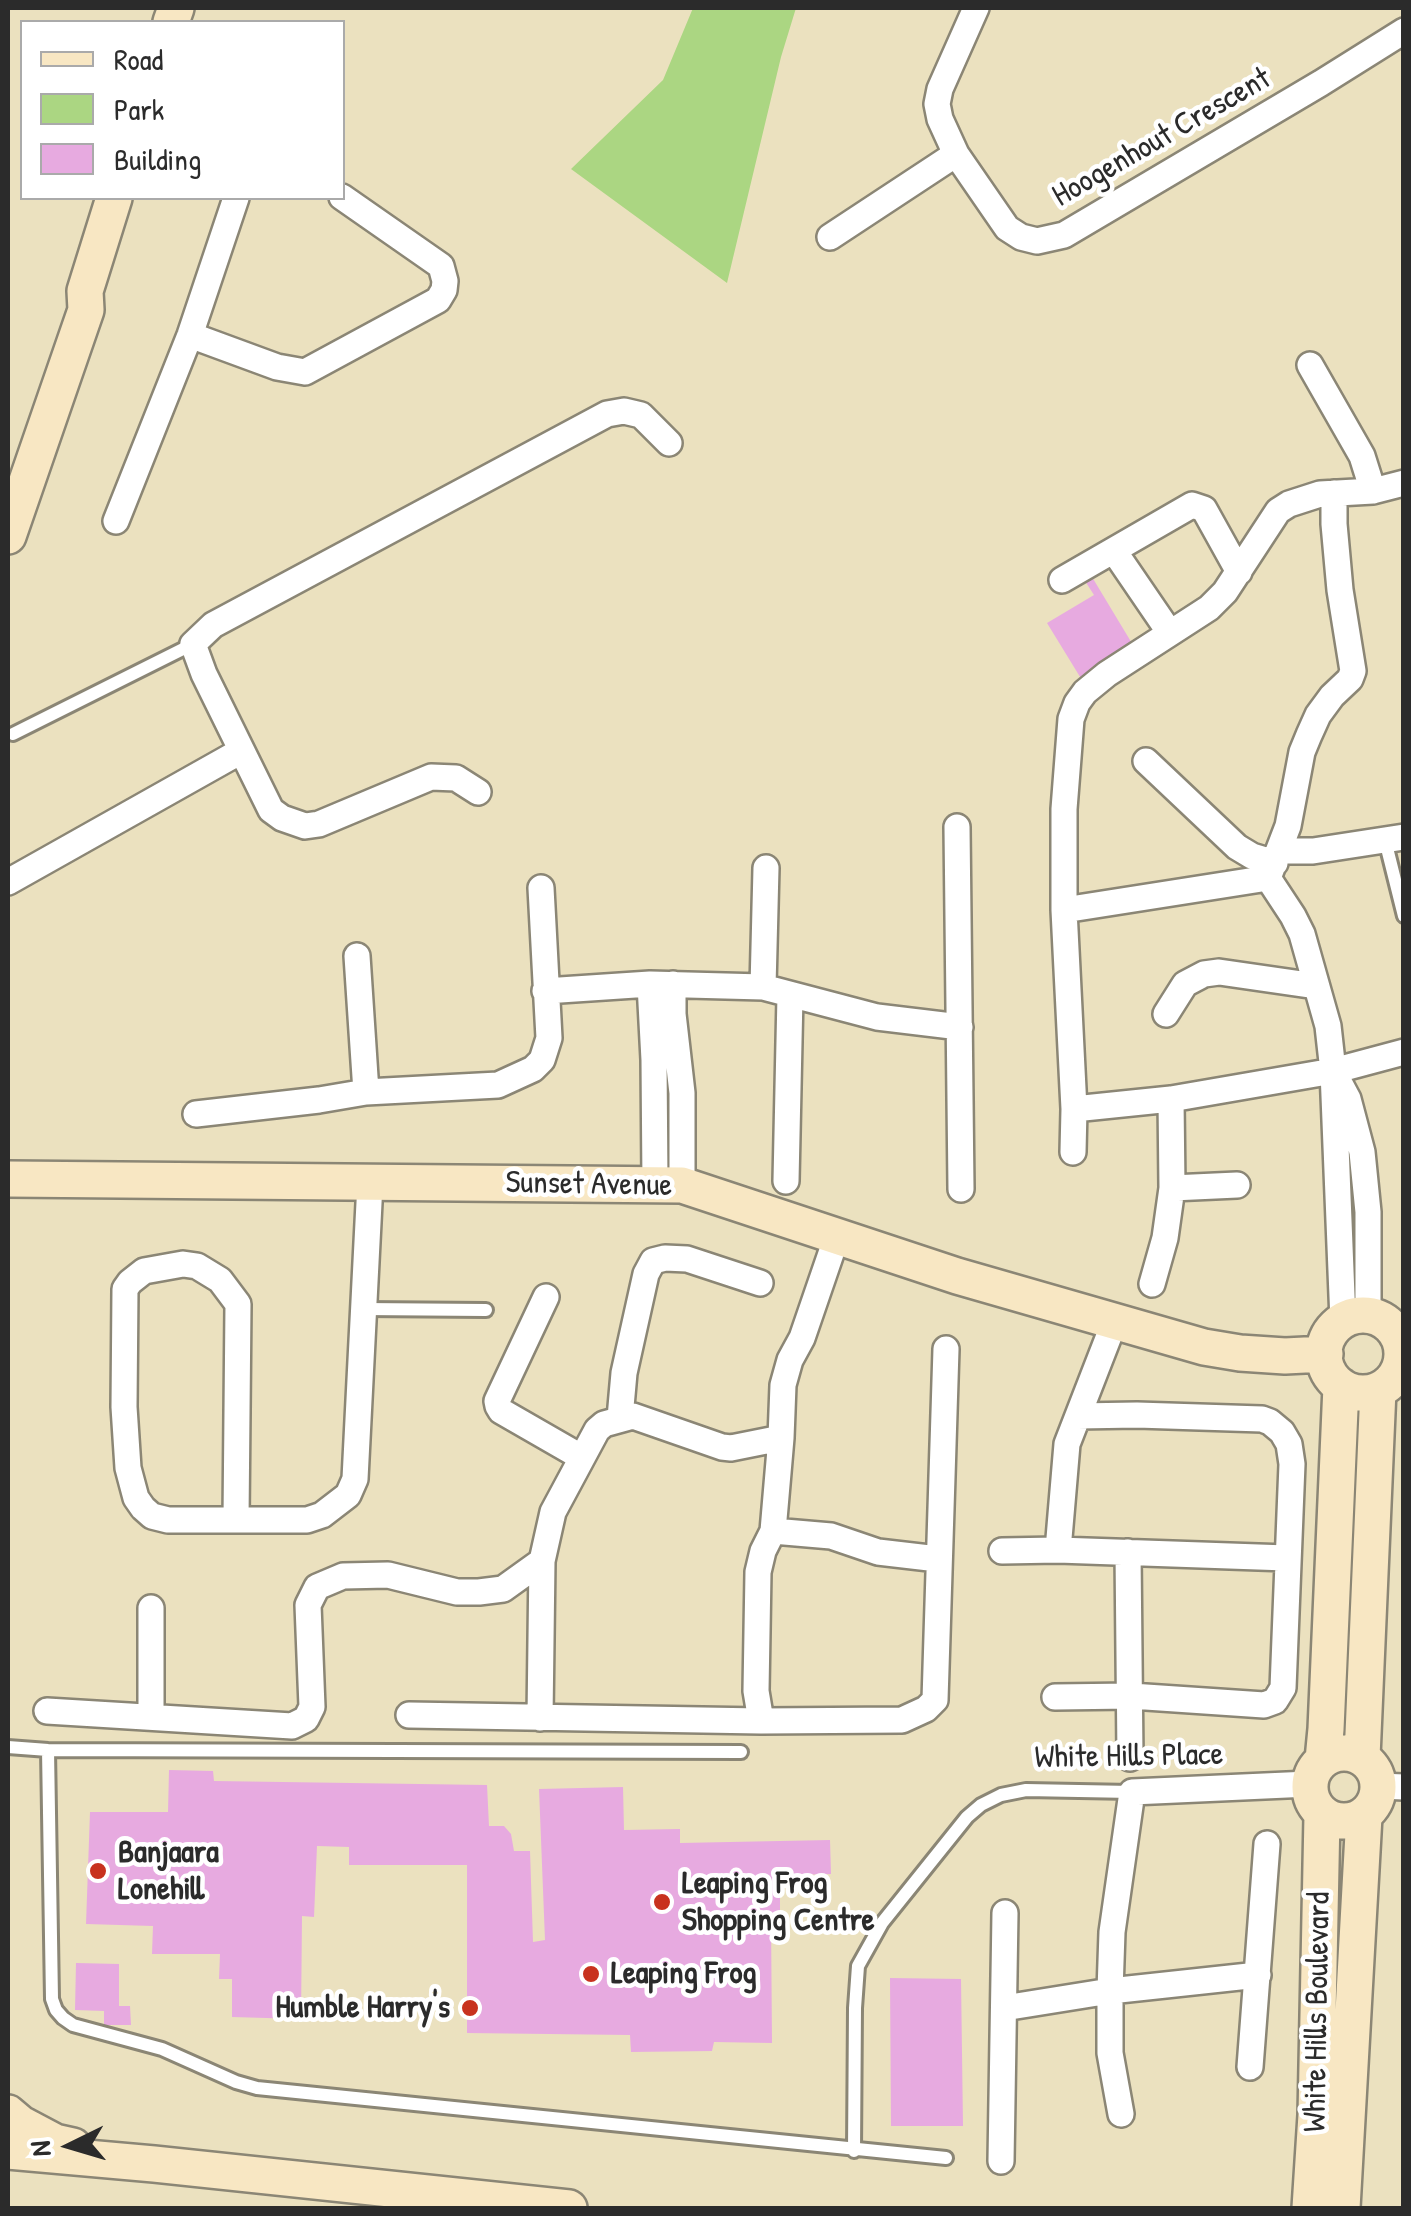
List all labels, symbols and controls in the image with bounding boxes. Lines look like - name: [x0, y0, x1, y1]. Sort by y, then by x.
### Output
- legend: [20, 20, 345, 200]
- text: Road: [114, 39, 163, 79]
- street label: Hoogenhout Crescent: [1046, 60, 1278, 216]
- text: Park: [114, 89, 164, 129]
- text: Building: [114, 139, 201, 179]
- street label: Sunset Avenue: [505, 1164, 673, 1206]
- street label: White Hills Place: [1034, 1736, 1224, 1778]
- place label: Banjaara Lonehill: [118, 1834, 219, 1909]
- marker: Banjaara Lonehill: [87, 1860, 109, 1882]
- place label: Leaping Frog Shopping Centre: [682, 1865, 874, 1940]
- marker: Leaping Frog Shopping Centre: [651, 1891, 673, 1913]
- street label: White Hills Boulevard: [1297, 1892, 1339, 2132]
- place label: Leaping Frog: [611, 1955, 757, 1993]
- marker: Leaping Frog: [580, 1963, 602, 1985]
- place label: Humble Harry's: [275, 1989, 450, 2027]
- marker: Humble Harry's: [459, 1997, 481, 2019]
- north arrow: [20, 2096, 120, 2196]
- text: N: [21, 2140, 60, 2158]

